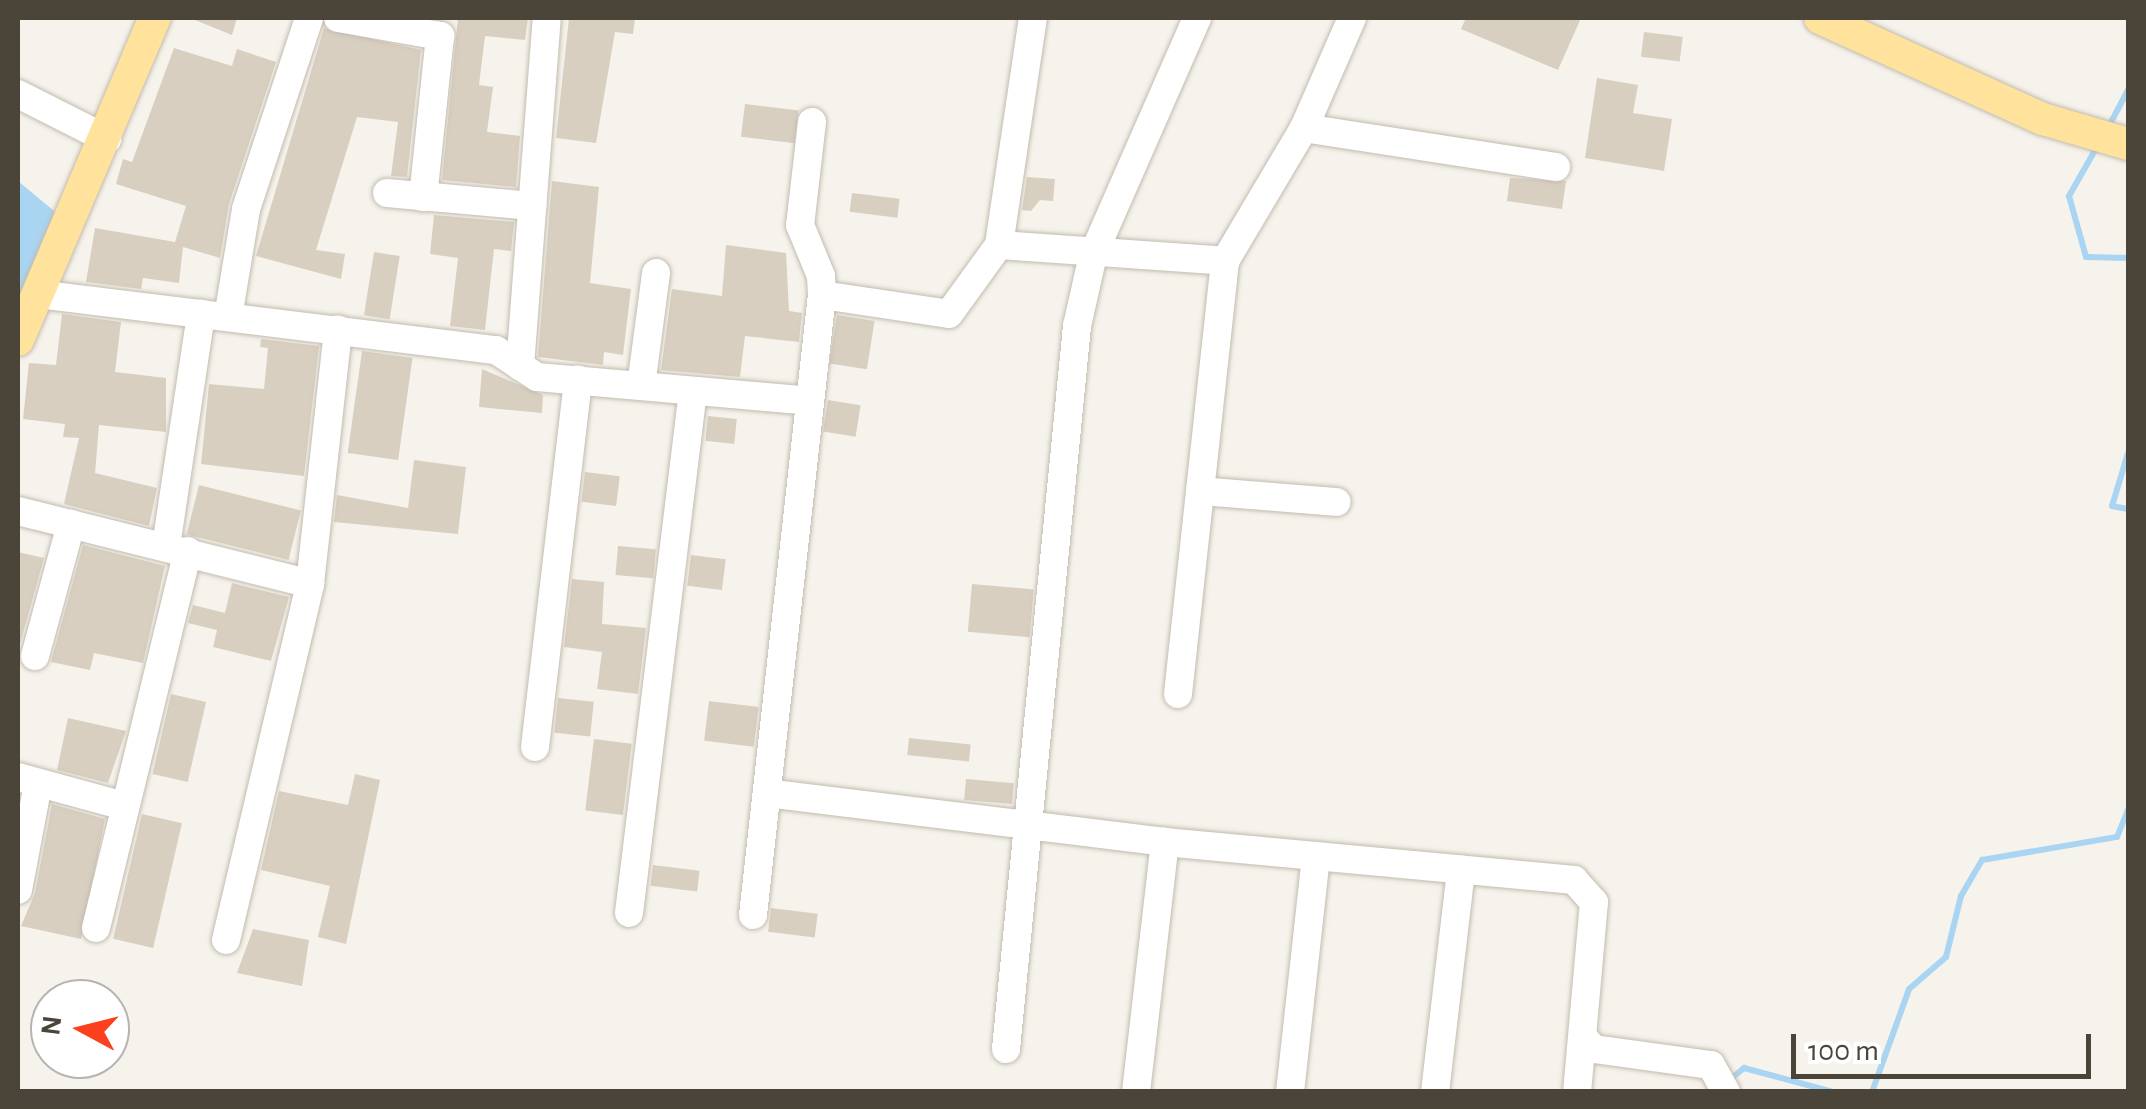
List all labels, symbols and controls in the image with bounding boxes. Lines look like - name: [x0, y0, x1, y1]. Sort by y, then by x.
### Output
- north arrow: [30, 979, 130, 1079]
- text: N: [37, 1014, 67, 1037]
- scale bar: [1796, 1014, 2096, 1076]
- text: 100 m: [1808, 1036, 1879, 1066]

